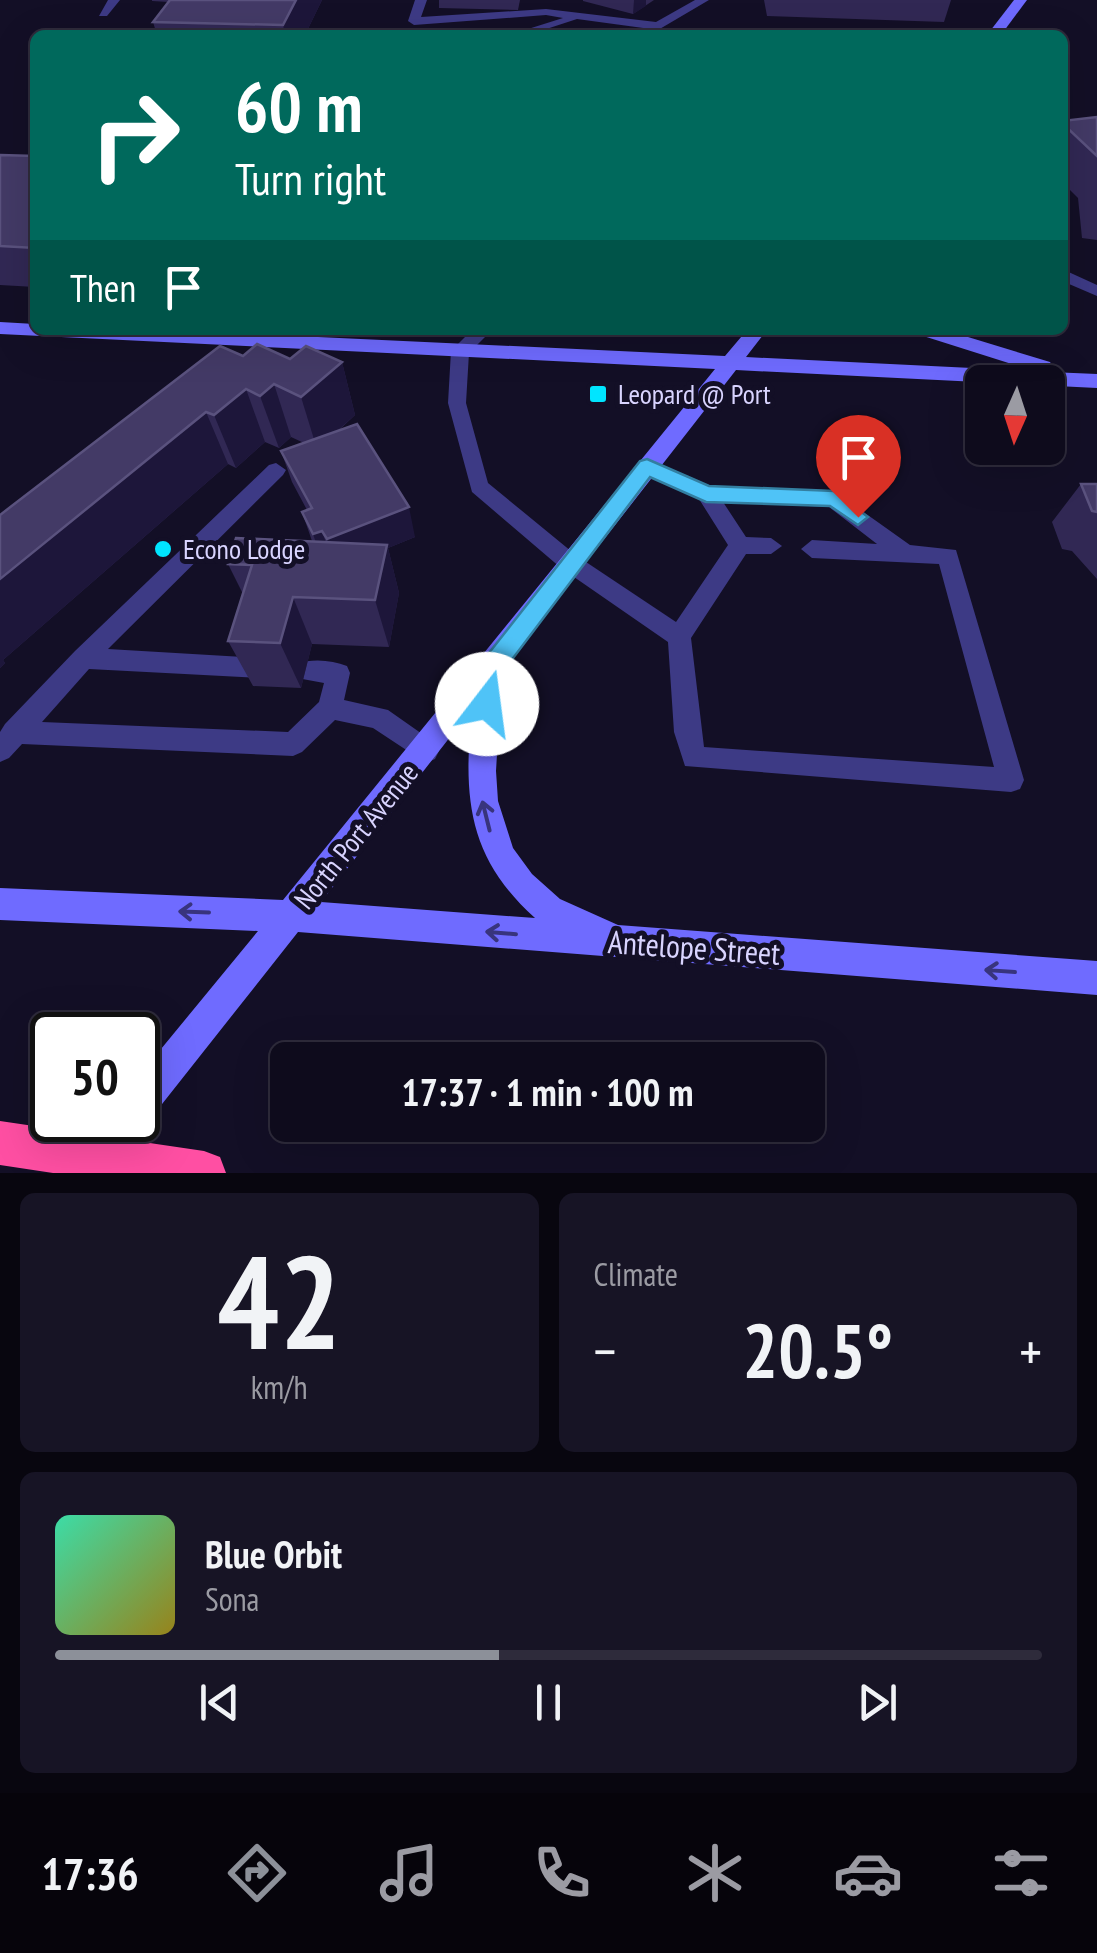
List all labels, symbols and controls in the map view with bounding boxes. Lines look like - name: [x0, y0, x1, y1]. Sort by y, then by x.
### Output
- text: 60 m: [235, 61, 363, 151]
- icon: right: [70, 70, 200, 200]
- text: Turn right: [235, 149, 386, 207]
- icon: arrive: [156, 260, 211, 315]
- text: Then: [70, 263, 136, 312]
- north arrow: [965, 365, 1065, 465]
- map controls: [965, 365, 1065, 465]
- place label: Leopard @ Port: [618, 375, 771, 412]
- marker: Leopard @ Port: [587, 383, 609, 405]
- pin: [816, 415, 901, 518]
- icon: arrive: [831, 430, 886, 485]
- place label: Econo Lodge: [183, 530, 305, 567]
- marker: Econo Lodge: [152, 538, 174, 560]
- position arrow: [435, 652, 539, 756]
- street label: North Port Avenue: [285, 755, 426, 916]
- one-way arrow: [475, 801, 494, 832]
- one-way arrow: [179, 902, 211, 921]
- street label: Antelope Street: [607, 920, 782, 974]
- one-way arrow: [486, 924, 518, 943]
- one-way arrow: [984, 961, 1016, 980]
- speed limit sign: 50: [30, 1012, 160, 1142]
- text: 17:37 · 1 min · 100 m: [401, 1067, 694, 1116]
- text: 42: [217, 1217, 341, 1385]
- text: Climate: [594, 1253, 678, 1295]
- text: 20.5°: [742, 1302, 893, 1399]
- text: −: [594, 1315, 616, 1386]
- text: +: [1019, 1315, 1042, 1386]
- text: km/h: [251, 1366, 308, 1408]
- text: Blue Orbit: [205, 1529, 342, 1578]
- text: Sona: [205, 1578, 259, 1620]
- icon: previous: [192, 1675, 247, 1730]
- icon: pause: [521, 1675, 576, 1730]
- icon: next: [850, 1675, 905, 1730]
- icon: directions: [222, 1838, 292, 1908]
- icon: music: [374, 1838, 444, 1908]
- icon: phone: [527, 1838, 597, 1908]
- icon: climate: [680, 1838, 750, 1908]
- icon: car: [833, 1838, 903, 1908]
- icon: filters: [986, 1838, 1056, 1908]
- text: 17:36: [41, 1844, 139, 1902]

